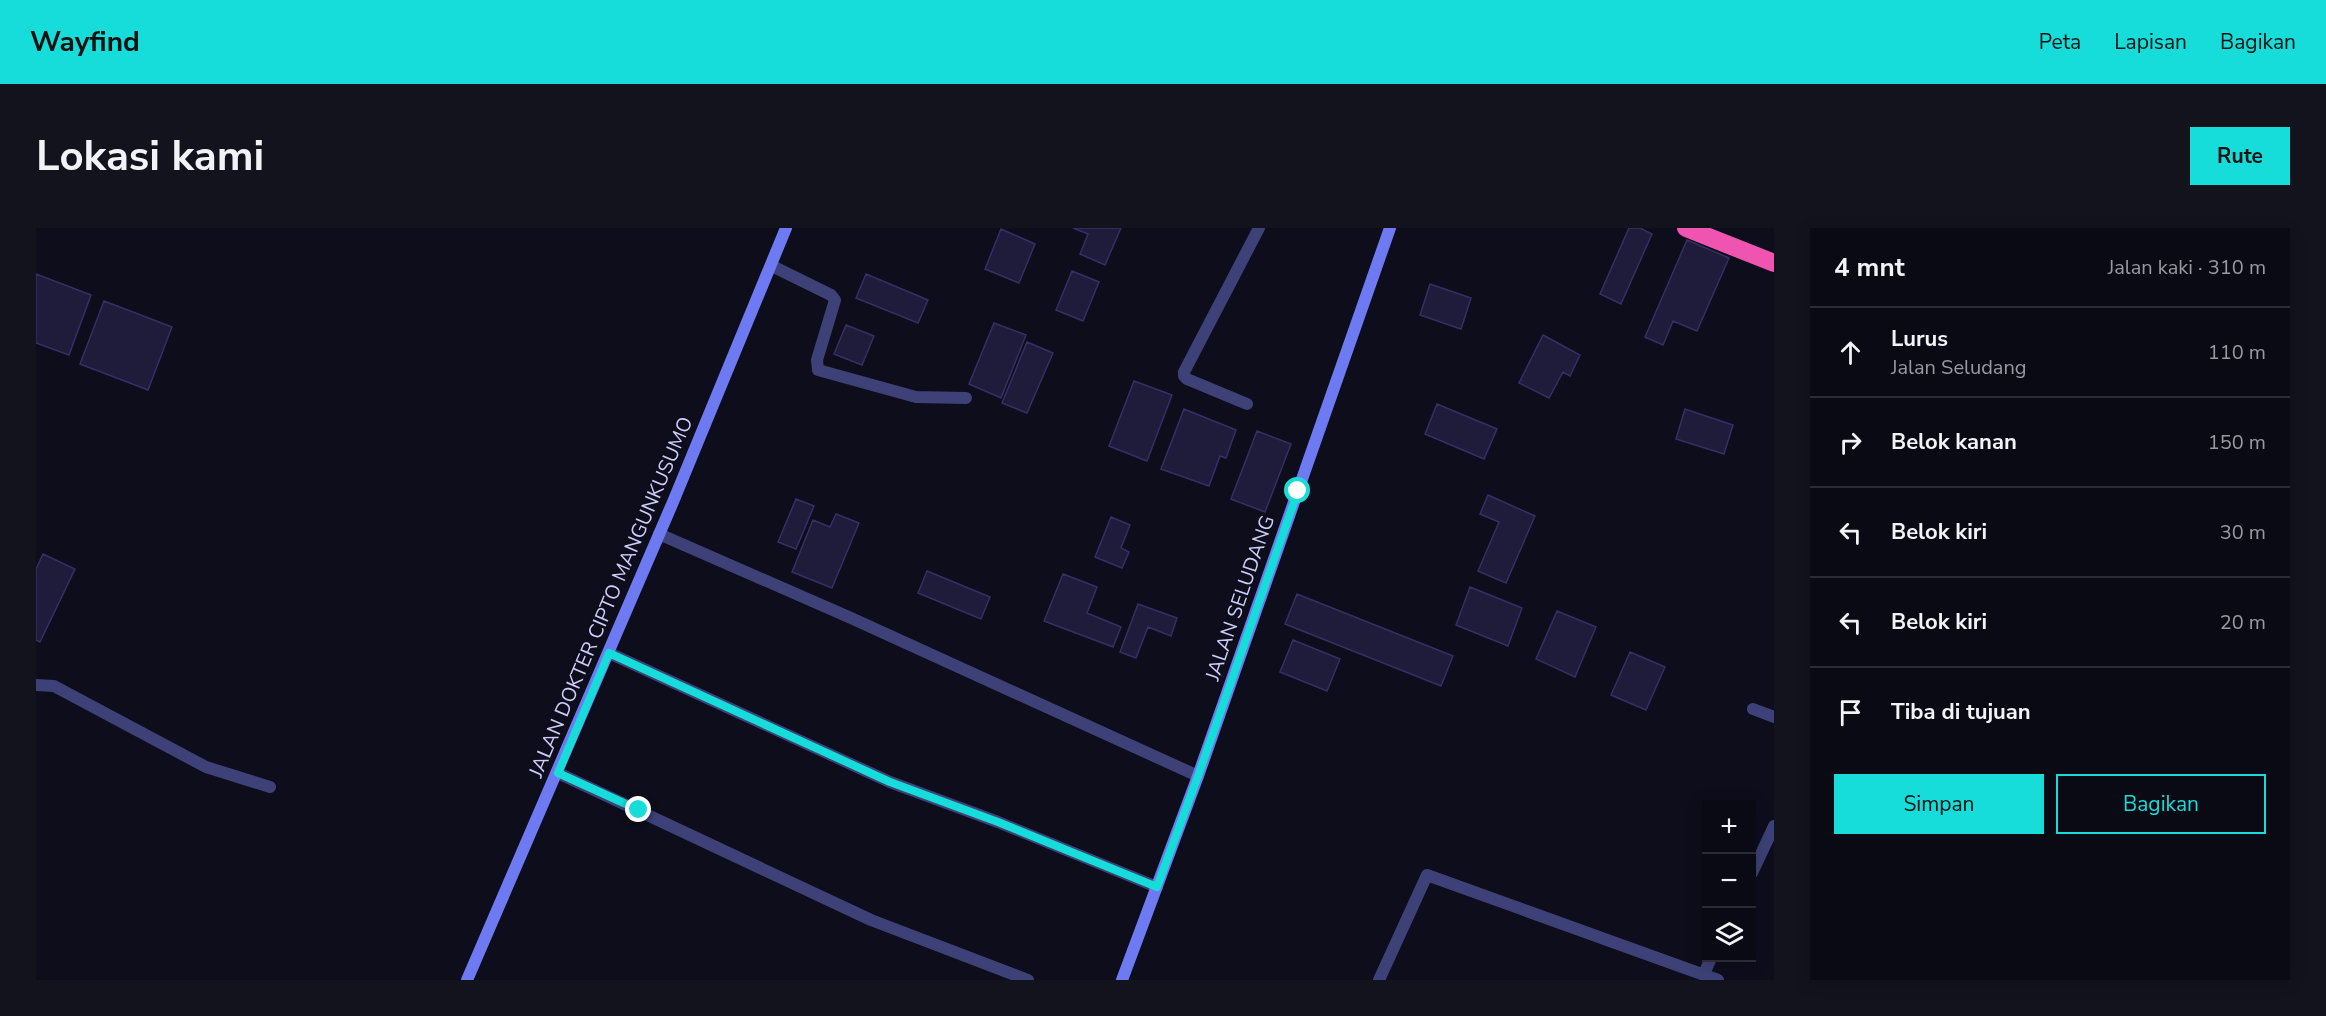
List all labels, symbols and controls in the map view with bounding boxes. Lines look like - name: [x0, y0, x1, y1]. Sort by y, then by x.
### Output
- text: Wayfind: [30, 23, 140, 61]
- text: Peta: [2039, 28, 2081, 56]
- text: Lapisan: [2114, 28, 2187, 56]
- text: Bagikan: [2220, 28, 2296, 56]
- button: Rute: [2190, 127, 2290, 185]
- text: Lokasi kami: [36, 128, 264, 185]
- text: 4 mnt: [1834, 250, 1905, 285]
- text: Jalan kaki · 310 m: [2108, 254, 2266, 281]
- text: Lurus: [1891, 324, 1948, 354]
- icon: ahead: [1834, 336, 1867, 369]
- text: 110 m: [2208, 339, 2266, 366]
- text: Jalan Seludang: [1891, 354, 2027, 381]
- street label: JALAN DOKTER CIPTO MANGUNKUSUMO: [522, 413, 699, 782]
- icon: right: [1834, 426, 1867, 459]
- text: Belok kanan: [1891, 427, 2017, 457]
- text: 150 m: [2208, 429, 2266, 456]
- route start: [1284, 477, 1310, 503]
- street label: JALAN SELUDANG: [1199, 512, 1281, 685]
- icon: left: [1834, 516, 1867, 549]
- text: Belok kiri: [1891, 517, 1987, 547]
- text: 30 m: [2220, 519, 2266, 546]
- icon: left: [1834, 606, 1867, 639]
- text: Belok kiri: [1891, 607, 1987, 637]
- text: 20 m: [2220, 609, 2266, 636]
- icon: arrive: [1834, 696, 1867, 729]
- text: Tiba di tujuan: [1891, 697, 2031, 727]
- button: Simpan: [1834, 774, 2044, 834]
- button: Bagikan: [2056, 774, 2266, 834]
- route end: [625, 796, 651, 822]
- map controls: [1702, 800, 1756, 962]
- button: +: [1702, 800, 1756, 854]
- button: −: [1702, 854, 1756, 908]
- button: layers: [1702, 908, 1756, 962]

